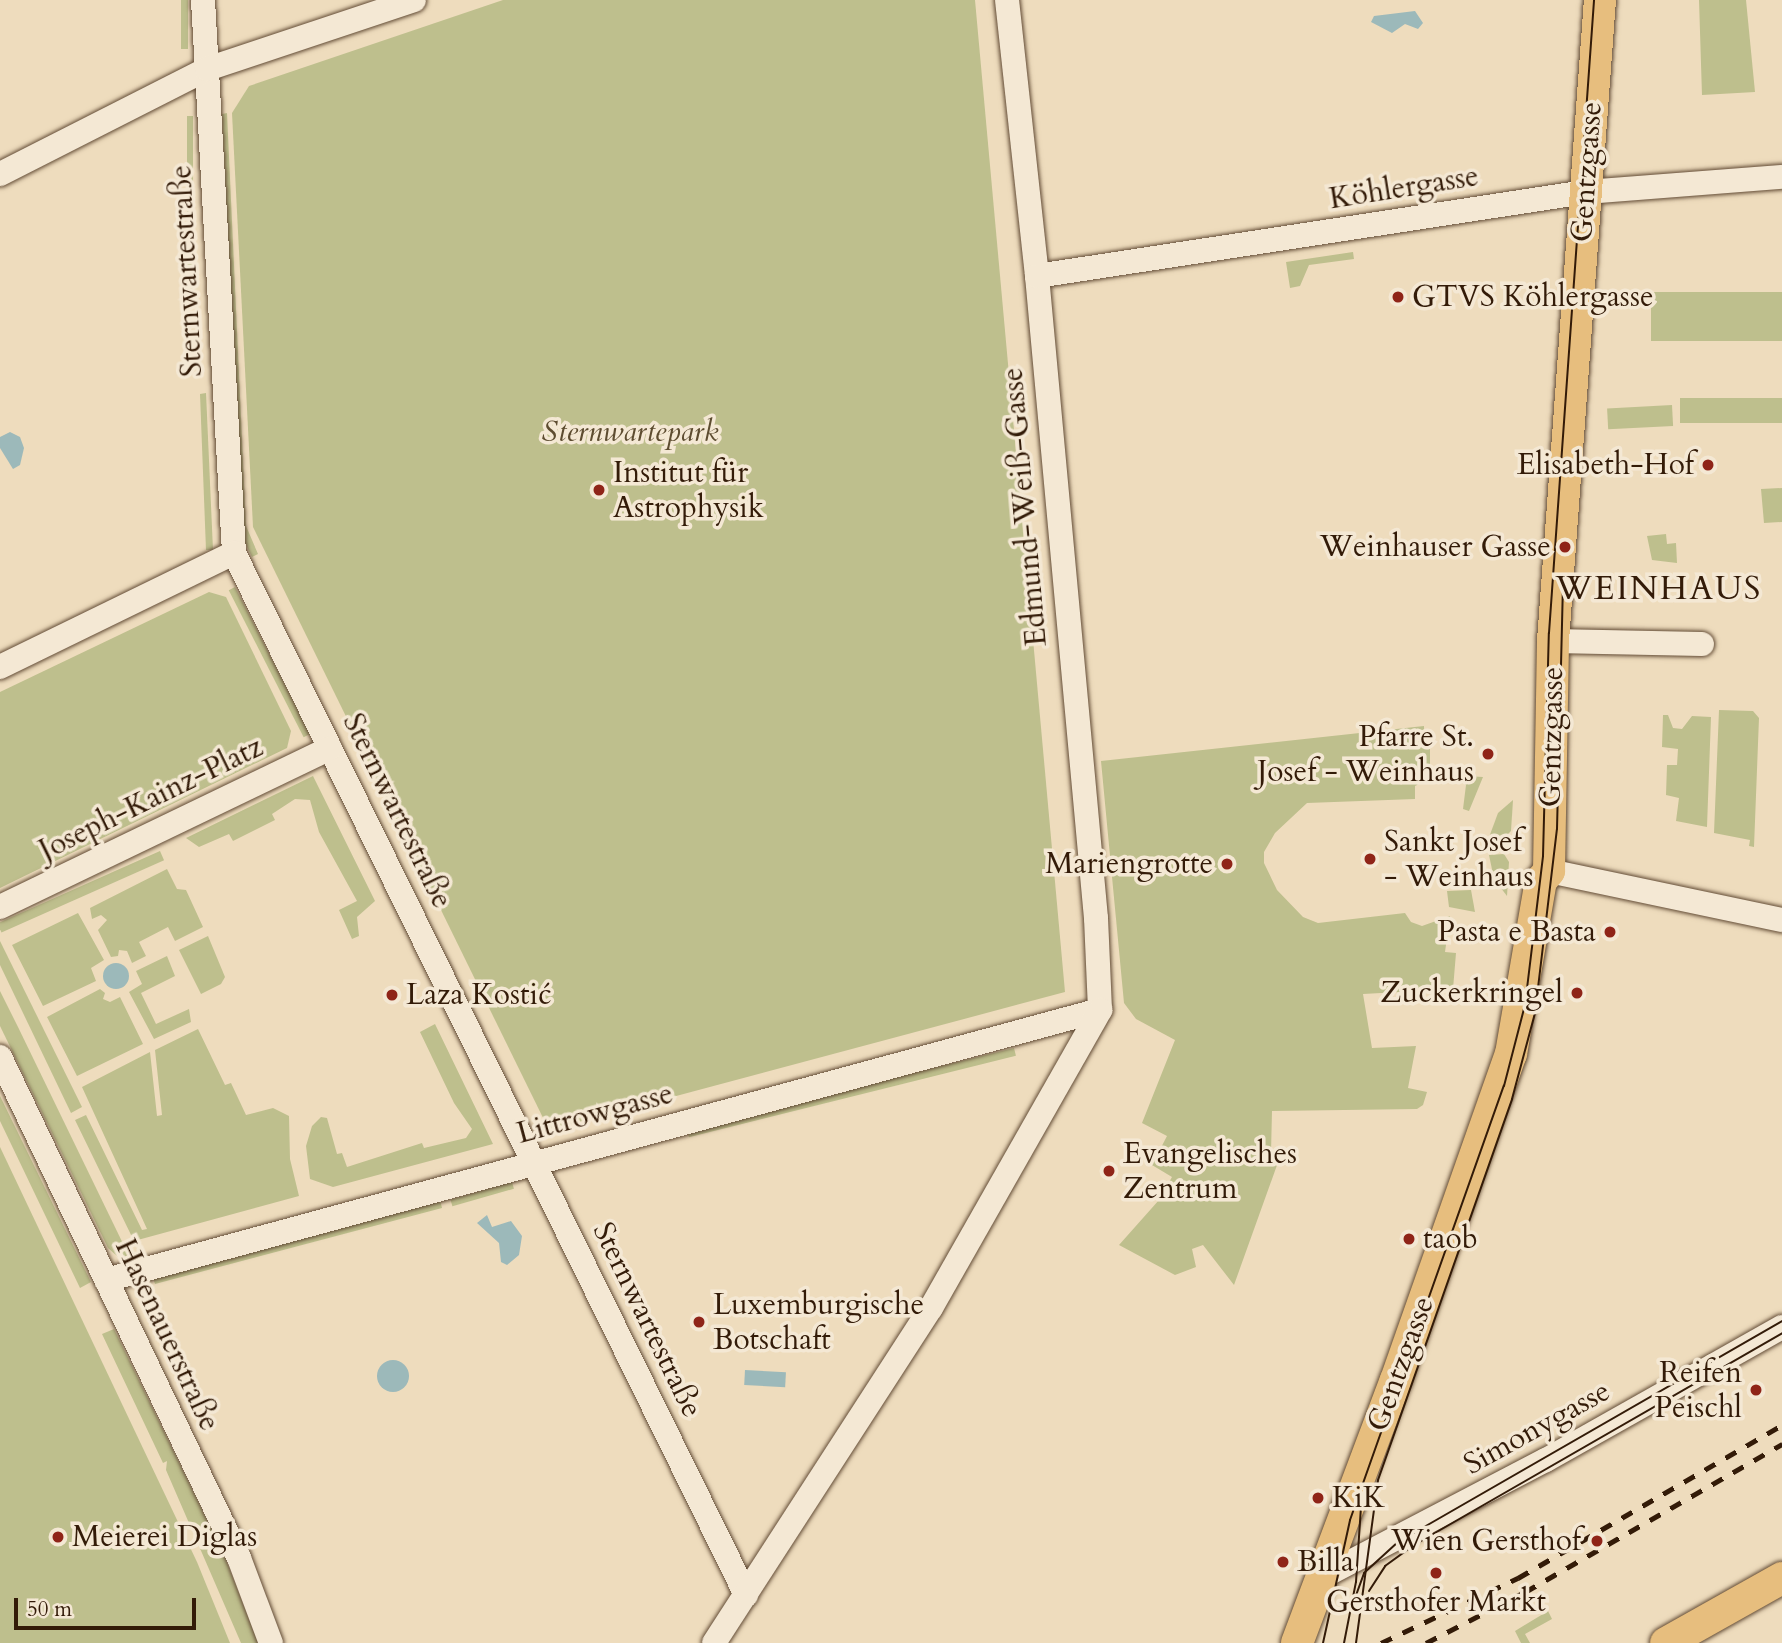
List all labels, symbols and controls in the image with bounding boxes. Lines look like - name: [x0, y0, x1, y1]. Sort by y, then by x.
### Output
- street label: Gentzgasse: [1564, 101, 1610, 243]
- street label: Köhlergasse: [1327, 158, 1481, 218]
- street label: Sternwartestraße: [163, 164, 211, 378]
- place label: GTVS Köhlergasse: [1412, 279, 1654, 315]
- marker: GTVS Köhlergasse: [1390, 289, 1406, 305]
- street label: Edmund-Weiß-Gasse: [995, 366, 1055, 648]
- park label: Sternwartepark: [541, 414, 719, 450]
- place label: Elisabeth-Hof: [1517, 447, 1694, 483]
- place label: Institut für Astrophysik: [613, 455, 764, 526]
- marker: Elisabeth-Hof: [1700, 457, 1716, 473]
- marker: Institut für Astrophysik: [591, 482, 607, 498]
- place label: Weinhauser Gasse: [1320, 529, 1551, 565]
- marker: Weinhauser Gasse: [1557, 539, 1573, 555]
- district label: WEINHAUS: [1557, 569, 1761, 609]
- street label: Gentzgasse: [1533, 666, 1571, 808]
- street label: Sternwartestraße: [334, 708, 460, 914]
- place label: Pfarre St. Josef - Weinhaus: [1257, 719, 1474, 790]
- street label: Joseph-Kainz-Platz: [33, 729, 269, 869]
- marker: Pfarre St. Josef - Weinhaus: [1480, 746, 1496, 762]
- place label: Sankt Josef - Weinhaus: [1384, 824, 1534, 894]
- place label: Mariengrotte: [1045, 846, 1213, 882]
- marker: Sankt Josef - Weinhaus: [1362, 851, 1378, 867]
- marker: Mariengrotte: [1219, 856, 1235, 872]
- place label: Pasta e Basta: [1437, 914, 1596, 950]
- marker: Pasta e Basta: [1602, 924, 1618, 940]
- place label: Zuckerkringel: [1380, 975, 1563, 1011]
- place label: Laza Kostić: [406, 977, 552, 1013]
- marker: Zuckerkringel: [1569, 985, 1585, 1001]
- marker: Laza Kostić: [384, 987, 400, 1003]
- street label: Littrowgasse: [513, 1076, 677, 1152]
- place label: Evangelisches Zentrum: [1123, 1136, 1297, 1206]
- marker: Evangelisches Zentrum: [1101, 1163, 1117, 1179]
- street label: Sternwartestraße: [584, 1217, 710, 1423]
- place label: taob: [1423, 1221, 1478, 1257]
- marker: taob: [1401, 1231, 1417, 1247]
- street label: Hasenauerstraße: [107, 1233, 227, 1437]
- place label: Luxemburgische Botschaft: [713, 1287, 924, 1358]
- street label: Gentzgasse: [1360, 1292, 1442, 1436]
- marker: Luxemburgische Botschaft: [691, 1314, 707, 1330]
- place label: Reifen Peischl: [1654, 1355, 1742, 1426]
- street label: Simonygasse: [1458, 1373, 1616, 1483]
- marker: Reifen Peischl: [1748, 1382, 1764, 1398]
- place label: KiK: [1332, 1480, 1385, 1516]
- marker: KiK: [1310, 1490, 1326, 1506]
- place label: Meierei Diglas: [72, 1519, 257, 1555]
- place label: Wien Gersthof: [1391, 1523, 1581, 1559]
- marker: Meierei Diglas: [50, 1529, 66, 1545]
- marker: Wien Gersthof: [1587, 1531, 1607, 1551]
- place label: Billa: [1297, 1544, 1354, 1580]
- marker: Billa: [1275, 1554, 1291, 1570]
- marker: Gersthofer Markt: [1428, 1565, 1444, 1581]
- scale bar: [18, 1584, 200, 1628]
- place label: Gersthofer Markt: [1326, 1584, 1546, 1620]
- text: 50 m: [27, 1595, 72, 1624]

